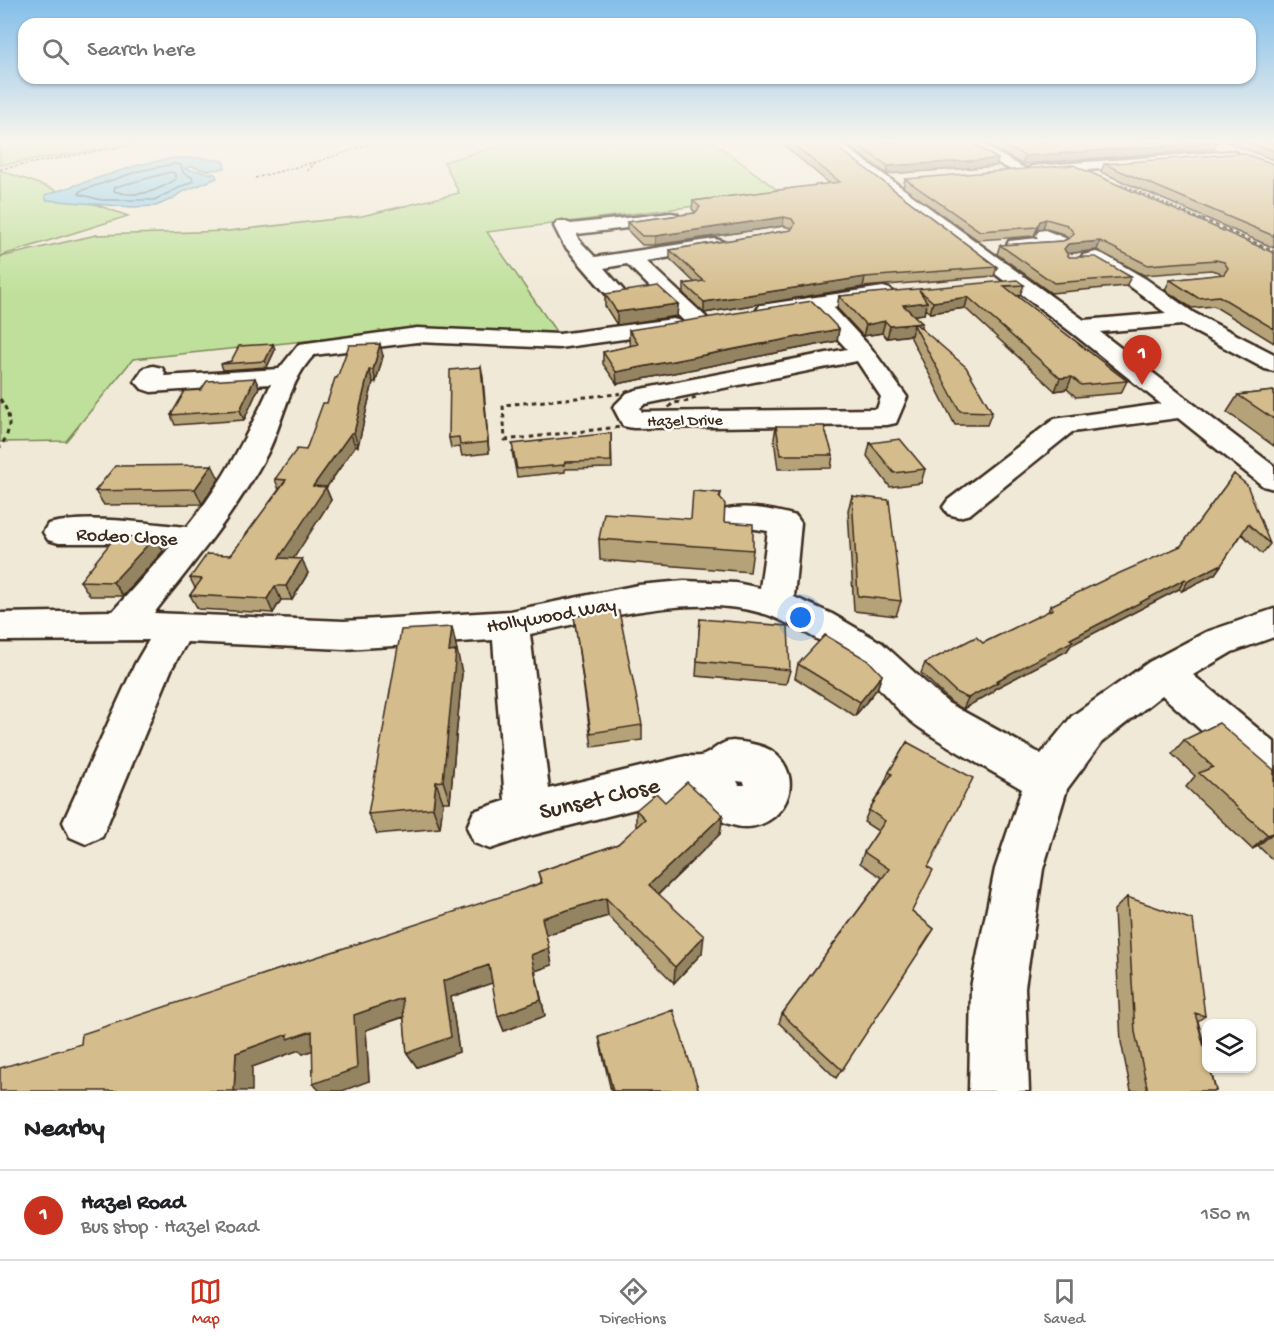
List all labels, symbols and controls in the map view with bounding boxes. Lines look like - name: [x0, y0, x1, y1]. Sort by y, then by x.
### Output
- search box: [18, 18, 1256, 84]
- icon: search: [39, 35, 72, 68]
- text: Search here: [87, 38, 195, 64]
- pin: 1: [1122, 336, 1162, 385]
- street label: Hazel Drive: [647, 412, 724, 433]
- street label: Rodeo Close: [76, 524, 179, 553]
- street label: Hollywood Way: [485, 595, 618, 640]
- your location: [786, 603, 815, 632]
- street label: Sunset Close: [537, 772, 663, 828]
- map controls: [1202, 1019, 1256, 1073]
- button: layers: [1202, 1019, 1256, 1073]
- text: Nearby: [24, 1115, 105, 1146]
- text: Hazel Road: [81, 1191, 185, 1217]
- text: 1: [39, 1204, 48, 1227]
- text: 150 m: [1201, 1204, 1250, 1227]
- text: Bus stop · Hazel Road: [81, 1217, 259, 1240]
- tab: Map: [189, 1275, 222, 1330]
- tab: Directions: [600, 1275, 666, 1330]
- tab: Saved: [1044, 1275, 1085, 1330]

